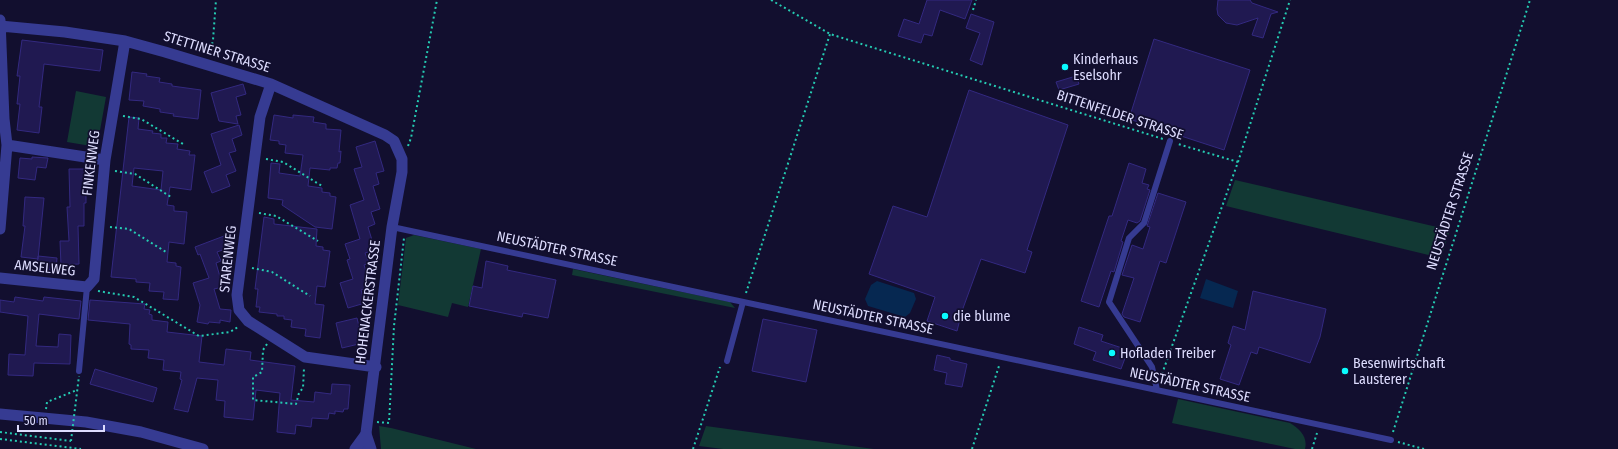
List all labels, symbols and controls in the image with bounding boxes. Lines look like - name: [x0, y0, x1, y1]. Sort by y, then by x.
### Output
- street label: STETTINER STRASSE: [162, 28, 273, 76]
- place label: Kinderhaus Eselsohr: [1073, 51, 1138, 84]
- marker: Kinderhaus Eselsohr: [1060, 62, 1070, 72]
- street label: BITTENFELDER STRASSE: [1054, 86, 1186, 144]
- street label: FINKENWEG: [79, 129, 103, 197]
- street label: NEUSTÄDTER STRASSE: [1423, 149, 1477, 272]
- street label: STARENWEG: [216, 225, 240, 293]
- street label: NEUSTÄDTER STRASSE: [495, 228, 619, 270]
- street label: HOHENACKERSTRASSE: [352, 238, 384, 365]
- street label: AMSELWEG: [14, 256, 76, 280]
- street label: NEUSTÄDTER STRASSE: [811, 296, 935, 338]
- place label: die blume: [953, 308, 1010, 325]
- marker: die blume: [940, 311, 950, 321]
- place label: Hofladen Treiber: [1120, 345, 1216, 362]
- marker: Hofladen Treiber: [1107, 348, 1117, 358]
- place label: Besenwirtschaft Lausterer: [1353, 355, 1445, 388]
- street label: NEUSTÄDTER STRASSE: [1128, 364, 1252, 406]
- marker: Besenwirtschaft Lausterer: [1340, 366, 1350, 376]
- scale bar: [18, 407, 104, 433]
- text: 50 m: [24, 414, 48, 428]

